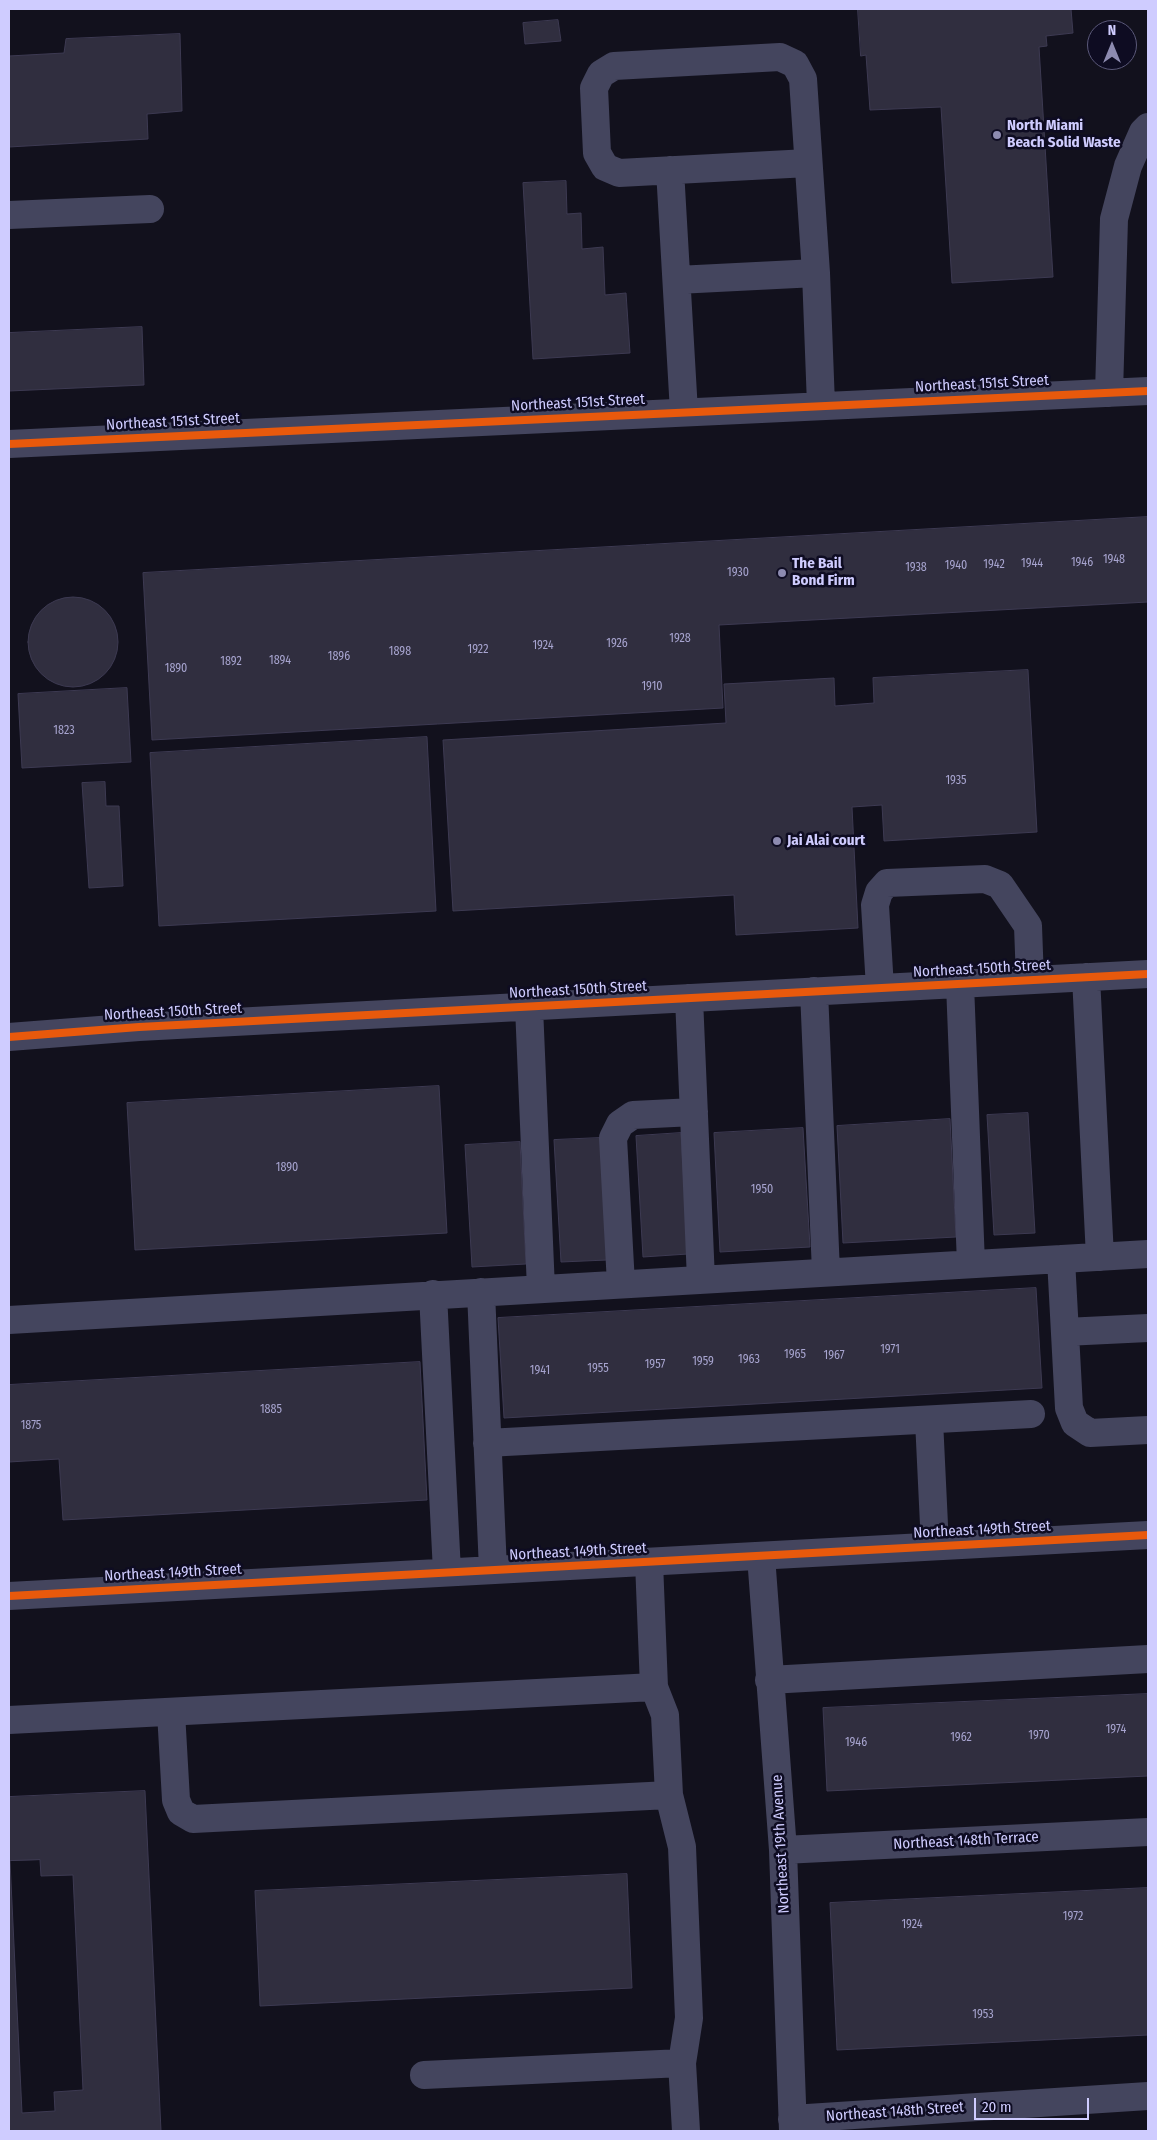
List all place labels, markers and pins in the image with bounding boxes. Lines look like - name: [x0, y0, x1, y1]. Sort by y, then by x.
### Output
- place label: North Miami Beach Solid Waste: [1007, 117, 1121, 152]
- marker: North Miami Beach Solid Waste: [991, 129, 1003, 141]
- place label: The Bail Bond Firm: [792, 555, 855, 590]
- marker: The Bail Bond Firm: [776, 567, 788, 579]
- place label: Jai Alai court: [787, 832, 865, 850]
- marker: Jai Alai court: [771, 835, 783, 847]

